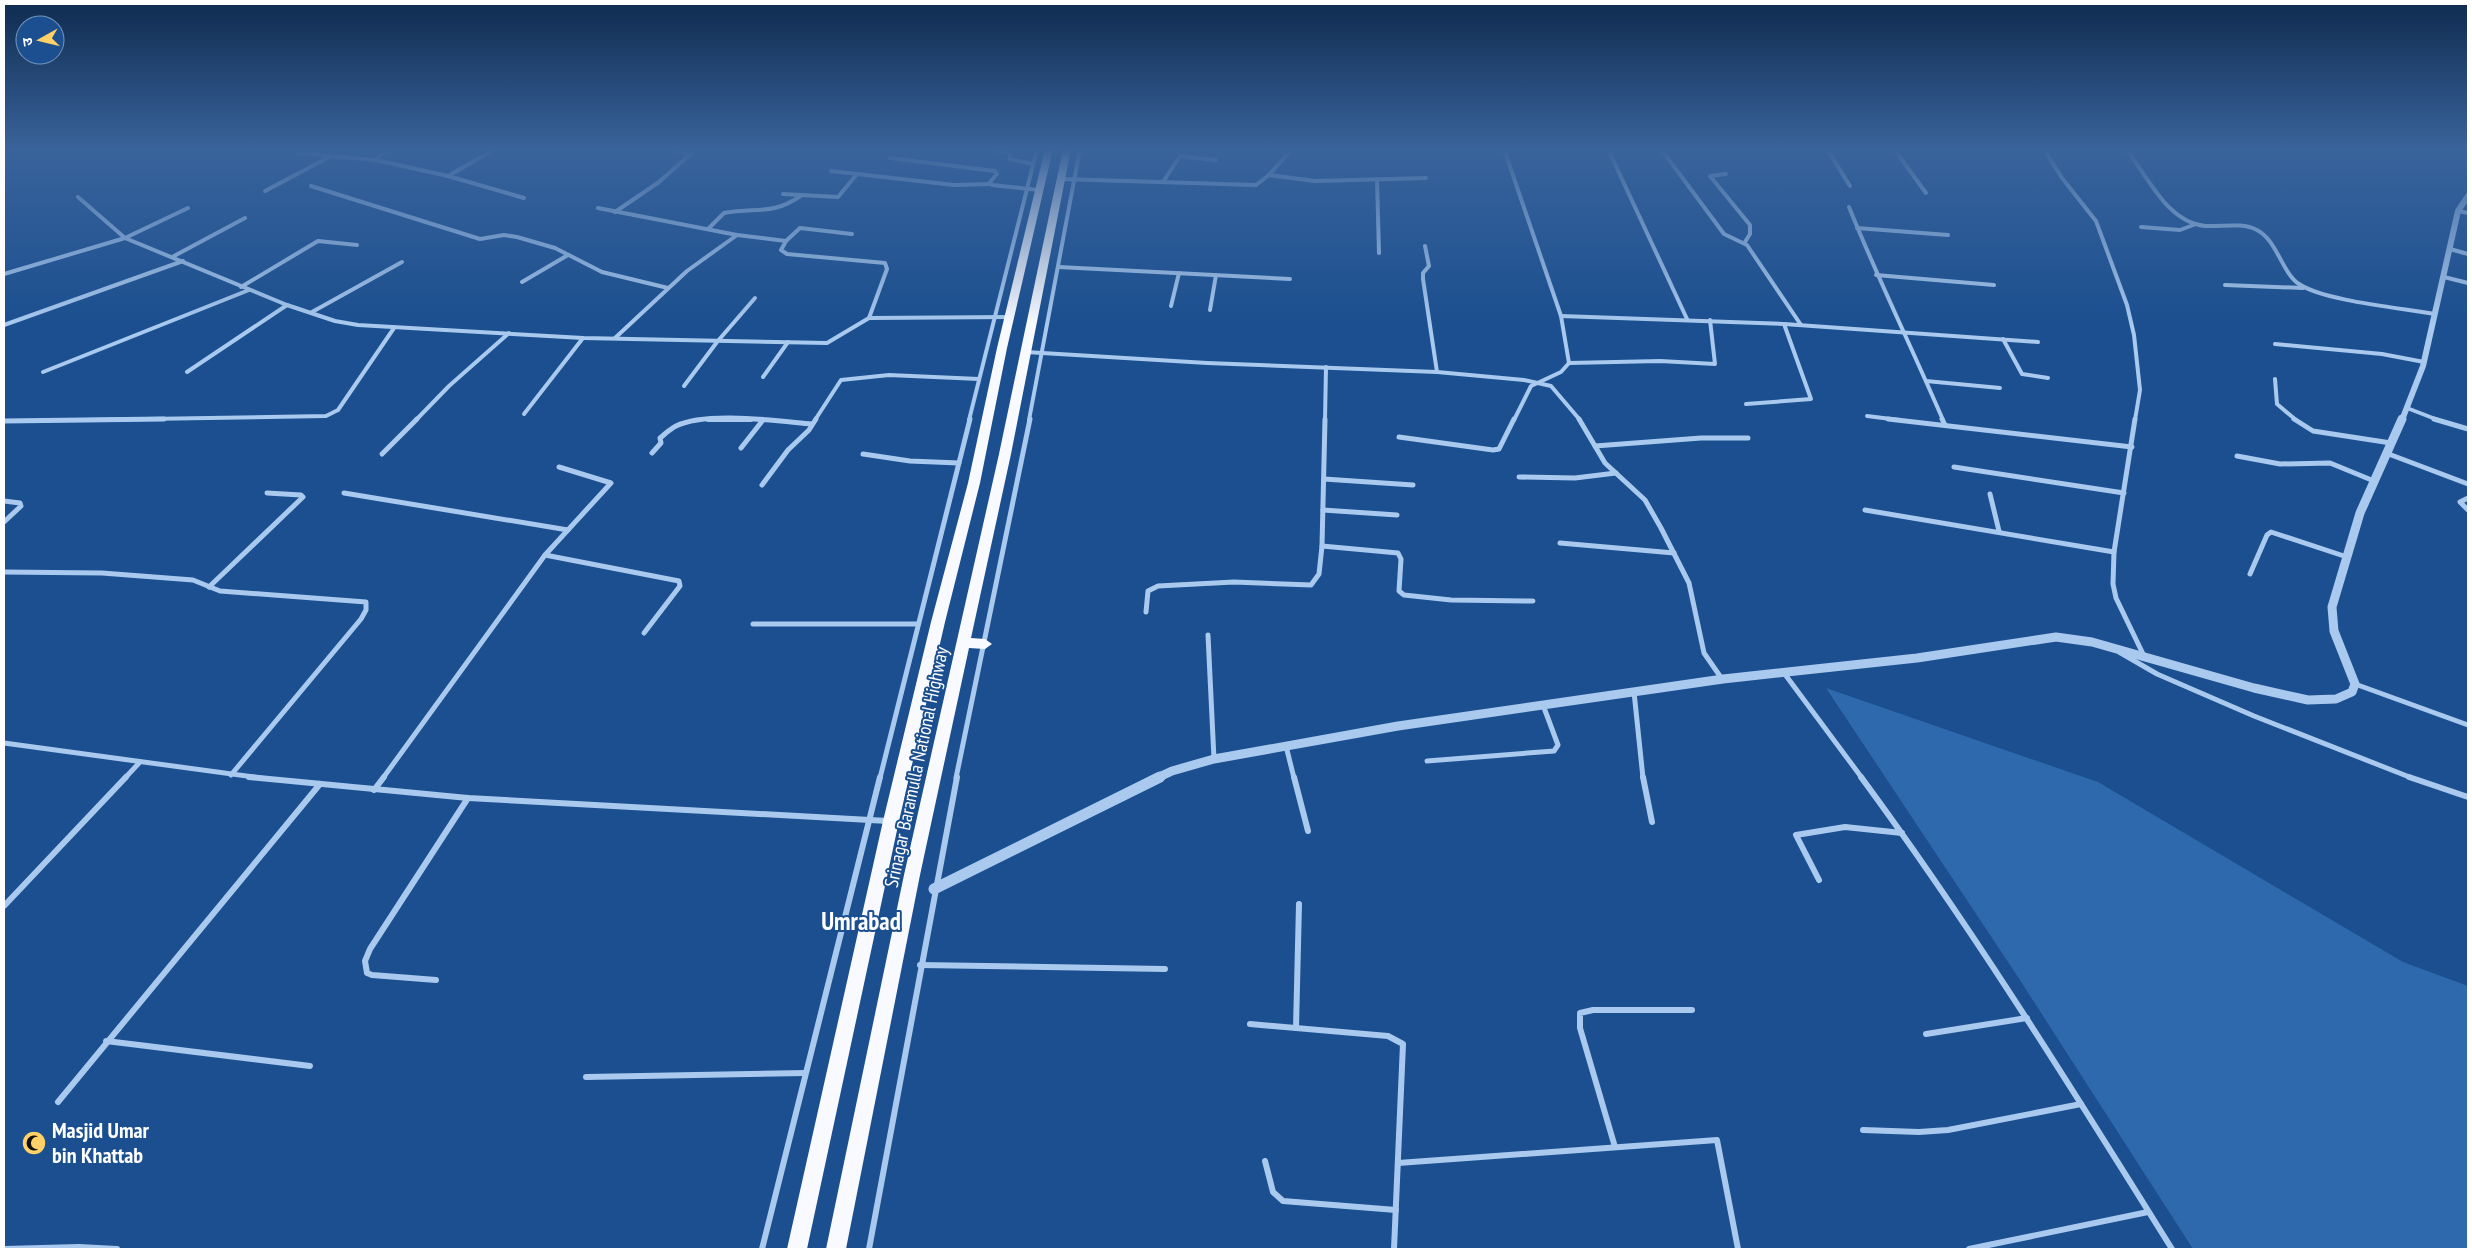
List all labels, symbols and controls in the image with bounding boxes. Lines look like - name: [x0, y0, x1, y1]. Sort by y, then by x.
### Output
- north arrow: [15, 15, 65, 65]
- text: उ: [18, 36, 37, 47]
- street label: Srinagar Baramulla National Highway: [879, 644, 953, 890]
- district label: Umrabad: [821, 905, 901, 937]
- place label: Masjid Umar bin Khattab: [52, 1116, 150, 1169]
- mosque icon: Masjid Umar bin Khattab: [21, 1130, 47, 1156]

